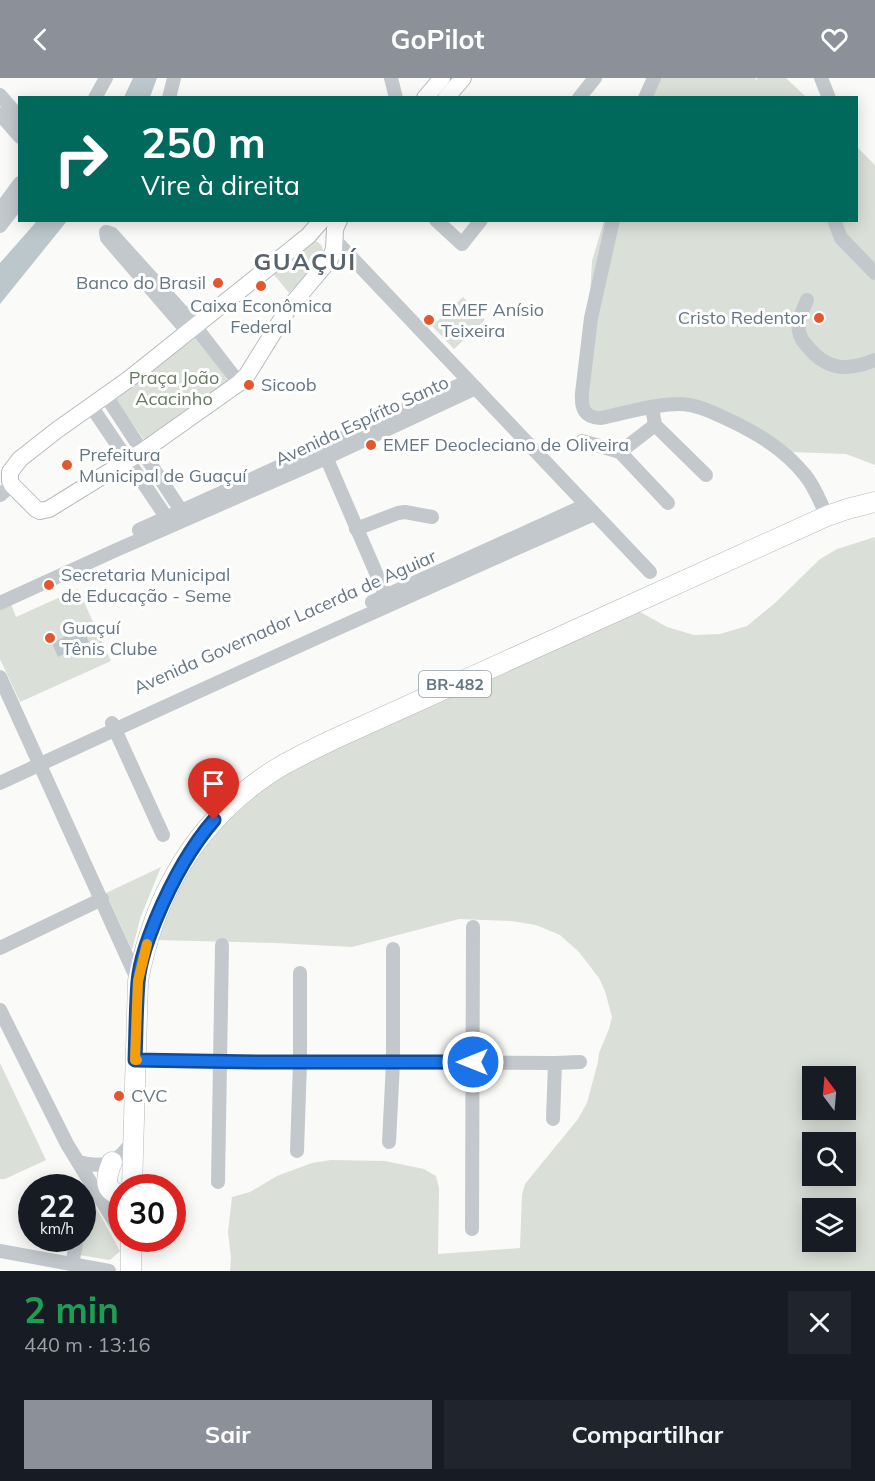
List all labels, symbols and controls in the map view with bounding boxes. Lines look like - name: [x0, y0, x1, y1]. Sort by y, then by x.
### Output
- text: GoPilot: [390, 22, 485, 56]
- icon: back: [24, 23, 57, 56]
- icon: heart: [818, 23, 851, 56]
- text: 250 m: [141, 116, 266, 169]
- icon: right: [42, 120, 120, 198]
- text: Vire à direita: [141, 168, 300, 202]
- district label: GUAÇUÍ: [253, 246, 357, 276]
- place label: Banco do Brasil: [76, 271, 206, 294]
- marker: Banco do Brasil: [211, 276, 225, 290]
- marker: Caixa Econômica Federal: [254, 279, 268, 293]
- place label: Caixa Econômica Federal: [190, 294, 332, 338]
- place label: EMEF Anísio Teixeira: [441, 298, 544, 342]
- place label: Cristo Redentor: [678, 306, 807, 329]
- marker: Cristo Redentor: [812, 311, 826, 325]
- marker: EMEF Anísio Teixeira: [422, 313, 436, 327]
- park label: Praça João Acacinho: [129, 366, 219, 410]
- street label: Avenida Espírito Santo: [271, 370, 452, 471]
- place label: Sicoob: [261, 373, 317, 396]
- marker: Sicoob: [242, 378, 256, 392]
- place label: EMEF Deocleciano de Oliveira: [383, 433, 629, 456]
- marker: EMEF Deocleciano de Oliveira: [364, 438, 378, 452]
- place label: Prefeitura Municipal de Guaçuí: [79, 443, 248, 487]
- marker: Prefeitura Municipal de Guaçuí: [60, 458, 74, 472]
- street label: Avenida Governador Lacerda de Aguiar: [130, 544, 440, 699]
- place label: Secretaria Municipal de Educação - Seme: [61, 563, 231, 607]
- marker: Secretaria Municipal de Educação - Seme: [42, 578, 56, 592]
- place label: Guaçuí Tênis Clube: [62, 616, 157, 660]
- marker: Guaçuí Tênis Clube: [43, 631, 57, 645]
- road number: BR-482: [419, 671, 491, 697]
- pin: [188, 758, 239, 820]
- icon: arrive: [197, 767, 230, 800]
- position arrow: [441, 1030, 505, 1094]
- north arrow: [802, 1066, 856, 1120]
- map controls: [802, 1066, 856, 1252]
- place label: CVC: [131, 1084, 168, 1107]
- marker: CVC: [112, 1089, 126, 1103]
- button: search: [802, 1132, 856, 1186]
- speed limit sign: 30: [108, 1174, 186, 1252]
- text: 22: [39, 1187, 75, 1225]
- button: layers: [802, 1198, 856, 1252]
- text: km/h: [40, 1219, 74, 1238]
- text: 2 min: [24, 1287, 119, 1332]
- button: close: [788, 1291, 851, 1354]
- text: 440 m · 13:16: [24, 1332, 150, 1357]
- button: Sair: [24, 1400, 432, 1469]
- button: Compartilhar: [444, 1400, 851, 1469]

